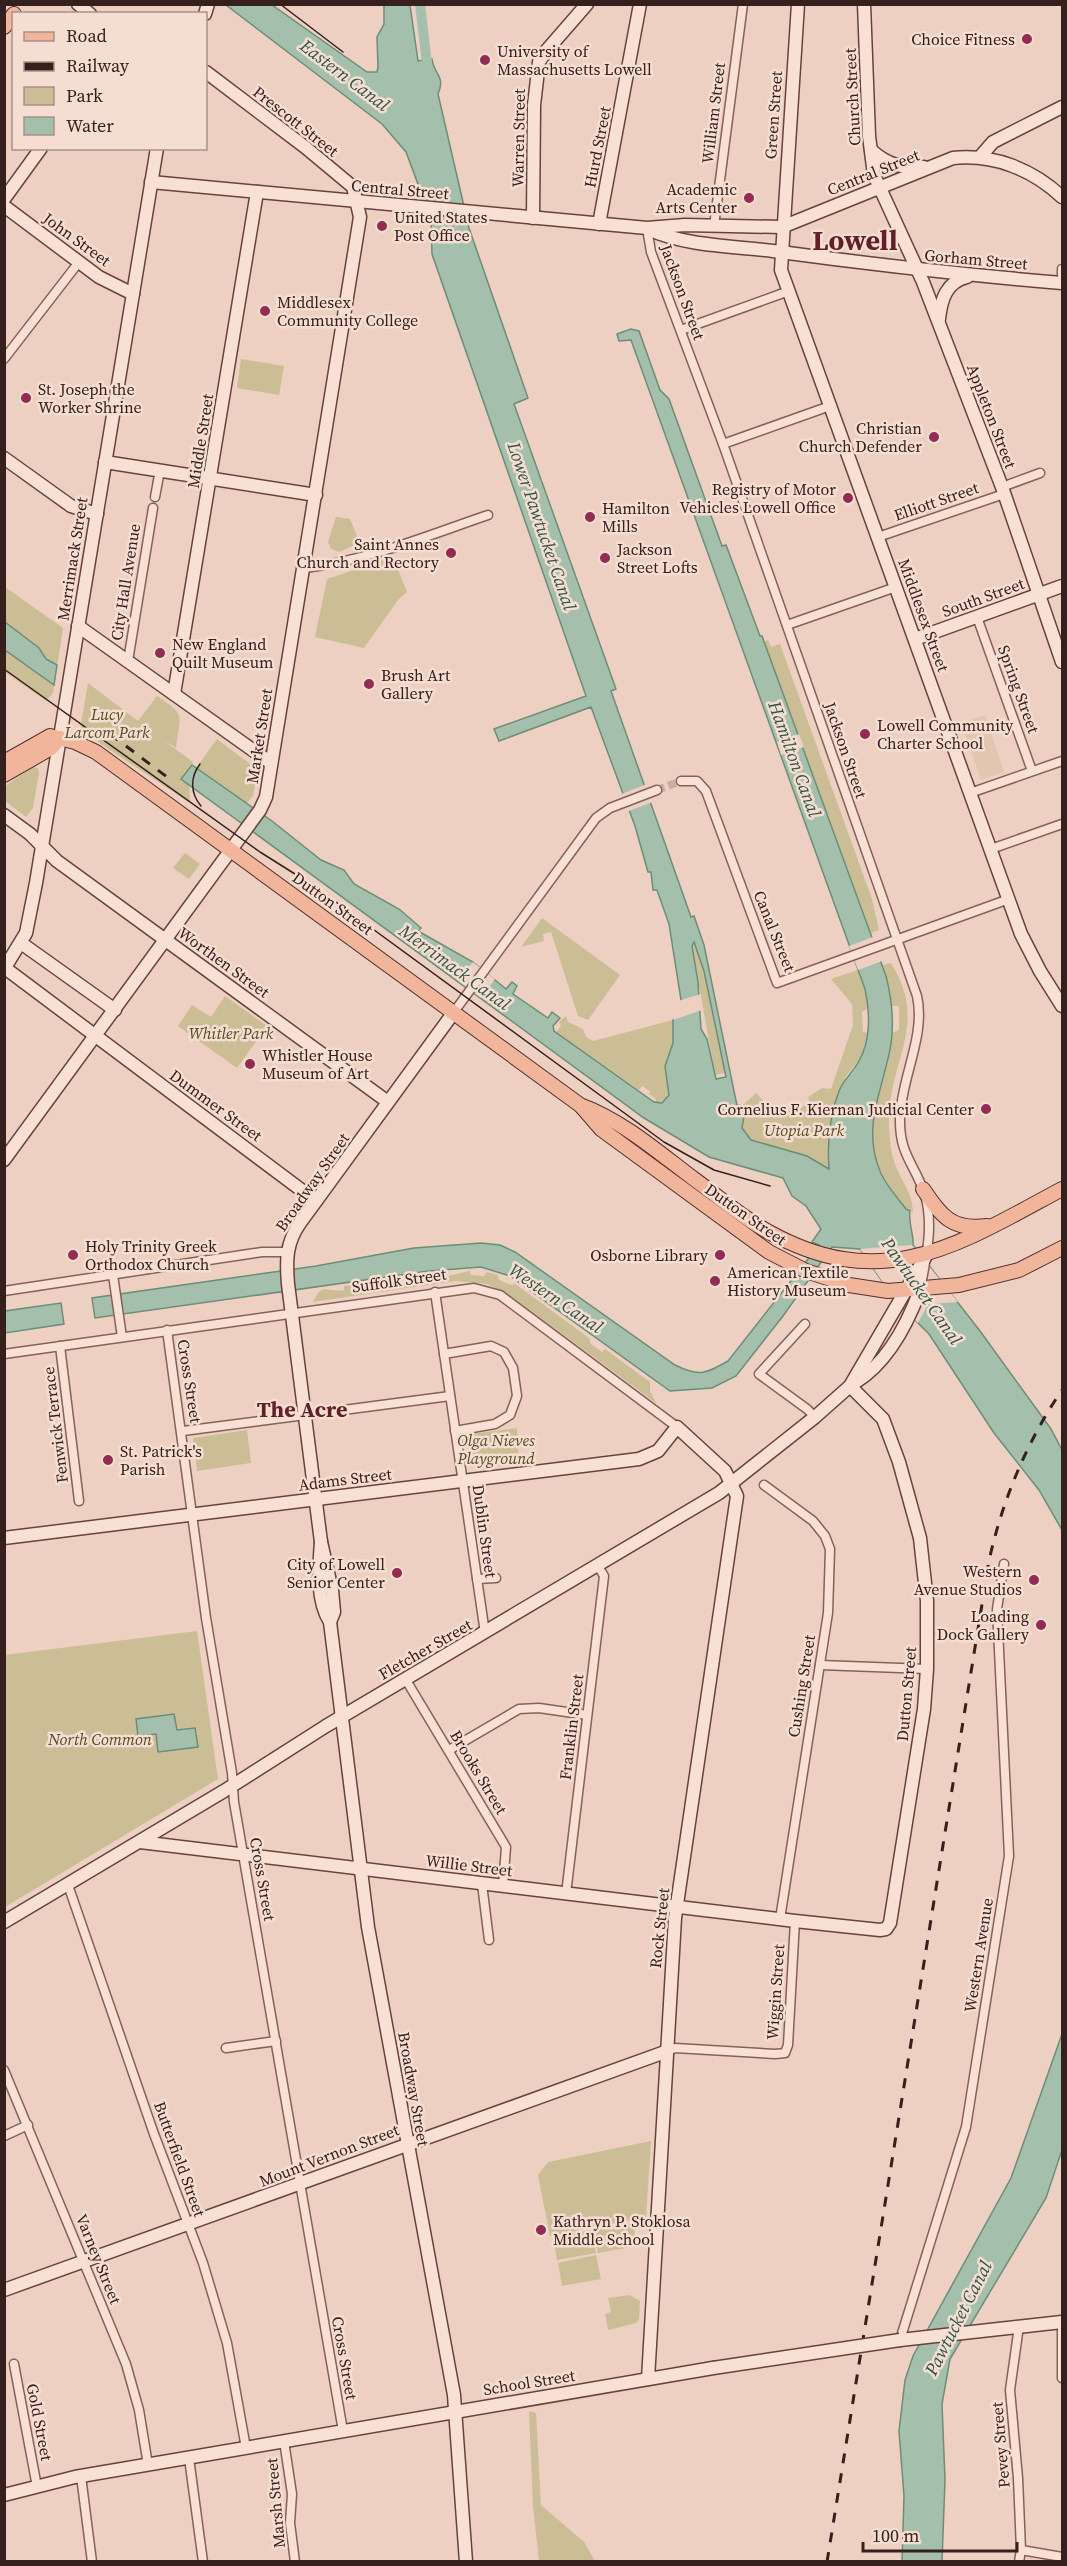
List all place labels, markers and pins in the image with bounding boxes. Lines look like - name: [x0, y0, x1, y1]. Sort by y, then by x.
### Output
- place label: Choice Fitness: [911, 28, 1015, 50]
- marker: Choice Fitness: [1020, 32, 1034, 46]
- place label: University of Massachusetts Lowell: [497, 40, 652, 80]
- marker: University of Massachusetts Lowell: [478, 53, 492, 67]
- place label: Academic Arts Center: [655, 178, 737, 218]
- marker: Academic Arts Center: [742, 191, 756, 205]
- place label: United States Post Office: [394, 206, 488, 246]
- marker: United States Post Office: [375, 219, 389, 233]
- place label: Middlesex Community College: [277, 291, 418, 331]
- marker: Middlesex Community College: [258, 304, 272, 318]
- place label: St. Joseph the Worker Shrine: [38, 378, 142, 418]
- marker: St. Joseph the Worker Shrine: [19, 391, 33, 405]
- place label: Christian Church Defender: [799, 417, 922, 457]
- marker: Christian Church Defender: [927, 430, 941, 444]
- place label: Registry of Motor Vehicles Lowell Office: [679, 478, 836, 518]
- marker: Registry of Motor Vehicles Lowell Office: [841, 491, 855, 505]
- place label: Hamilton Mills: [602, 497, 670, 537]
- marker: Hamilton Mills: [583, 510, 597, 524]
- place label: Saint Annes Church and Rectory: [297, 533, 440, 573]
- place label: Jackson Street Lofts: [616, 538, 698, 578]
- marker: Saint Annes Church and Rectory: [444, 546, 458, 560]
- marker: Jackson Street Lofts: [598, 551, 612, 565]
- place label: New England Quilt Museum: [172, 633, 273, 673]
- marker: New England Quilt Museum: [153, 646, 167, 660]
- place label: Brush Art Gallery: [381, 664, 451, 704]
- marker: Brush Art Gallery: [362, 677, 376, 691]
- place label: Lowell Community Charter School: [877, 714, 1014, 754]
- marker: Lowell Community Charter School: [858, 727, 872, 741]
- place label: Whistler House Museum of Art: [262, 1044, 373, 1084]
- marker: Whistler House Museum of Art: [243, 1057, 257, 1071]
- place label: Cornelius F. Kiernan Judicial Center: [717, 1098, 974, 1120]
- marker: Cornelius F. Kiernan Judicial Center: [979, 1102, 993, 1116]
- place label: Holy Trinity Greek Orthodox Church: [85, 1235, 217, 1275]
- place label: Osborne Library: [590, 1244, 709, 1266]
- marker: Holy Trinity Greek Orthodox Church: [66, 1248, 80, 1262]
- marker: Osborne Library: [713, 1248, 727, 1262]
- place label: American Textile History Museum: [727, 1261, 849, 1301]
- marker: American Textile History Museum: [708, 1274, 722, 1288]
- place label: St. Patrick's Parish: [120, 1440, 202, 1480]
- marker: St. Patrick's Parish: [101, 1453, 115, 1467]
- place label: City of Lowell Senior Center: [287, 1553, 385, 1593]
- place label: Western Avenue Studios: [914, 1560, 1022, 1600]
- marker: City of Lowell Senior Center: [390, 1566, 404, 1580]
- marker: Western Avenue Studios: [1027, 1573, 1041, 1587]
- place label: Loading Dock Gallery: [937, 1605, 1030, 1645]
- marker: Loading Dock Gallery: [1034, 1618, 1048, 1632]
- place label: Kathryn P. Stoklosa Middle School: [553, 2210, 691, 2250]
- marker: Kathryn P. Stoklosa Middle School: [534, 2223, 548, 2237]

